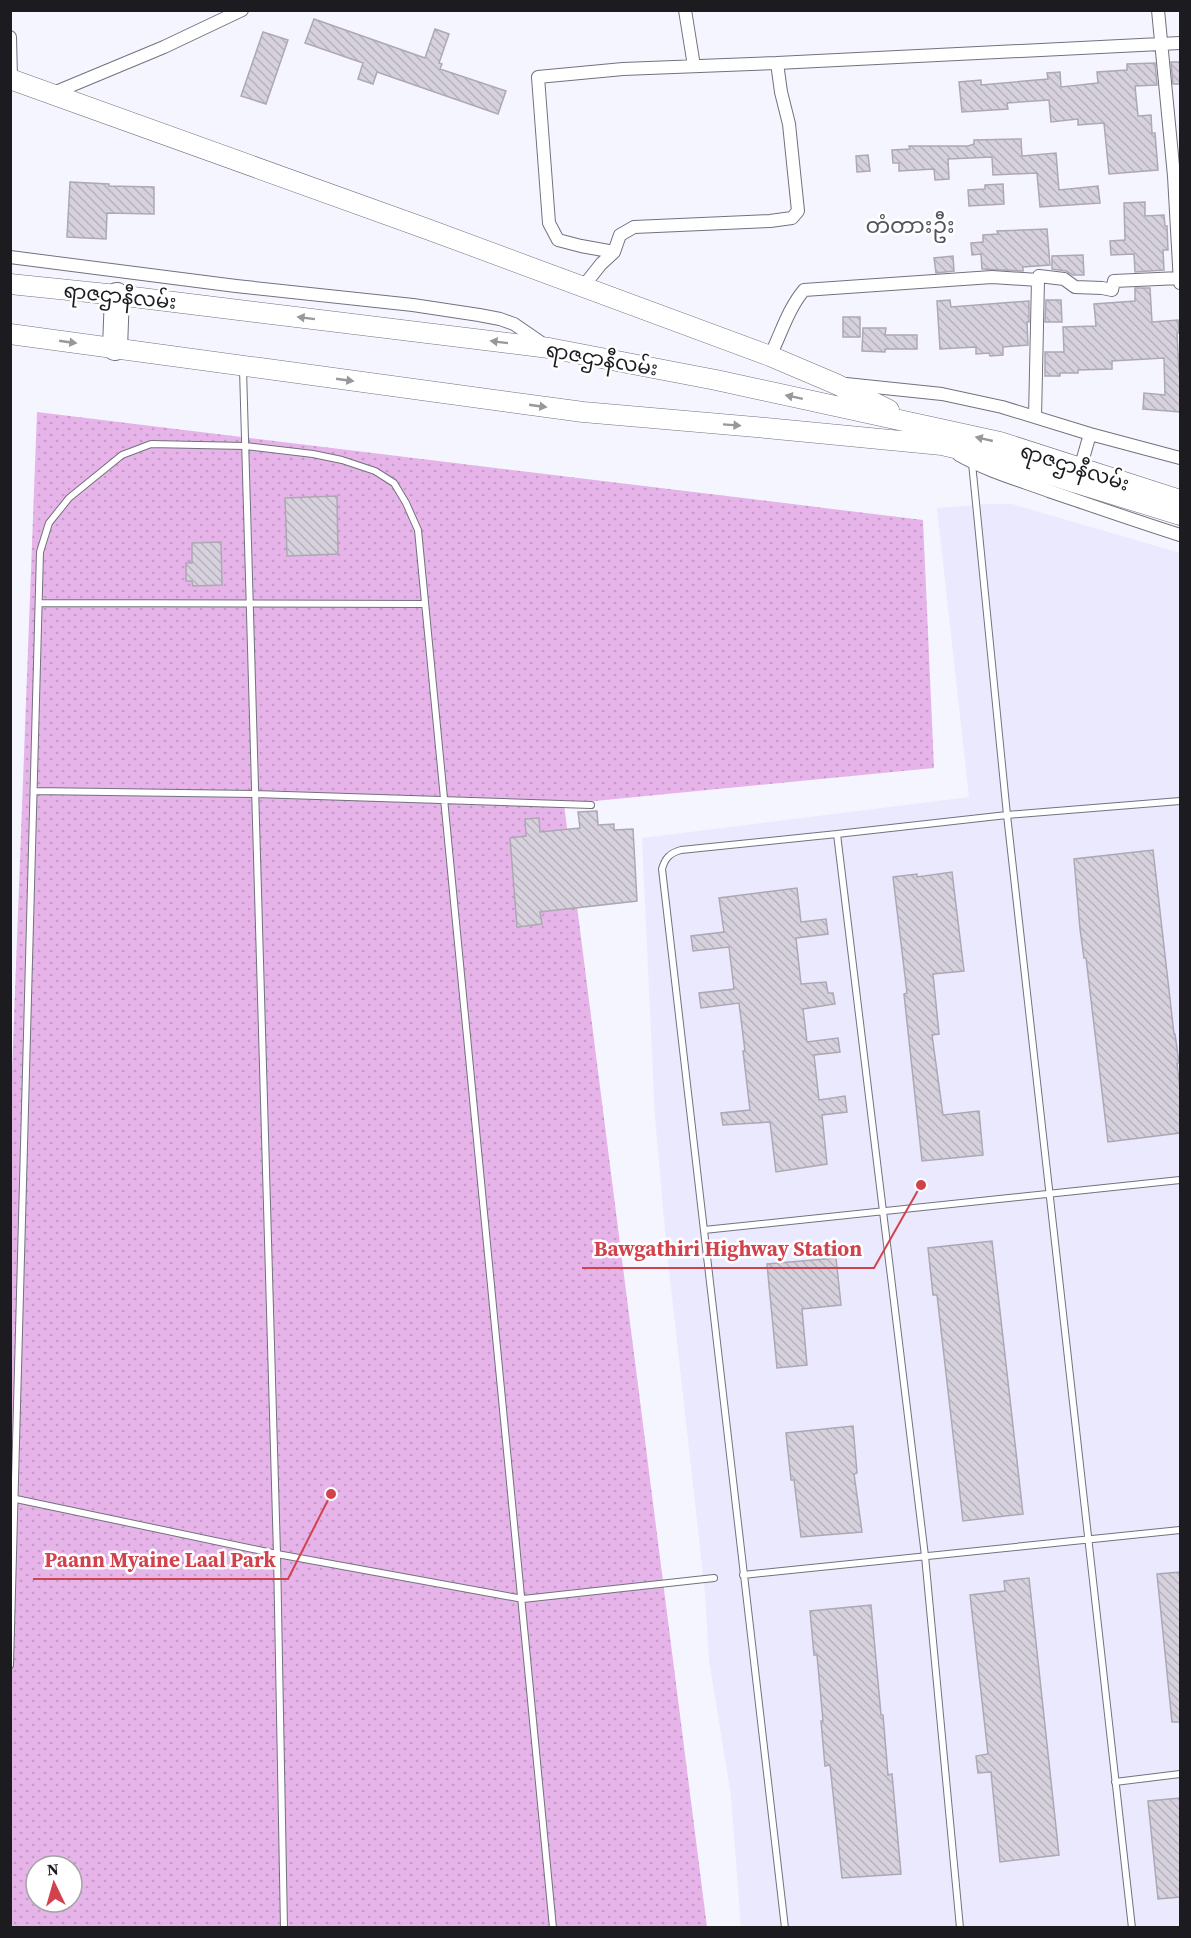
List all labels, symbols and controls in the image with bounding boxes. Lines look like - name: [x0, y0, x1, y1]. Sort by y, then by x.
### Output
- district label: တံတားဦး: [865, 210, 955, 243]
- street label: ရာဇဌာနီလမ်း: [62, 276, 178, 318]
- one-way arrow: [296, 313, 315, 323]
- street label: ရာဇဌာနီလမ်း: [543, 335, 660, 385]
- one-way arrow: [59, 337, 78, 346]
- one-way arrow: [490, 337, 509, 347]
- one-way arrow: [335, 375, 354, 384]
- one-way arrow: [784, 392, 803, 401]
- one-way arrow: [529, 402, 548, 411]
- one-way arrow: [723, 420, 742, 430]
- one-way arrow: [975, 433, 994, 443]
- street label: ရာဇဌာနီလမ်း: [1016, 436, 1133, 500]
- callout: Bawgathiri Highway Station: [582, 1229, 874, 1268]
- text: Bawgathiri Highway Station: [594, 1234, 862, 1263]
- callout: Paann Myaine Laal Park: [33, 1540, 288, 1579]
- text: Paann Myaine Laal Park: [44, 1545, 276, 1574]
- north arrow: [24, 1854, 84, 1914]
- text: N: [46, 1858, 60, 1881]

